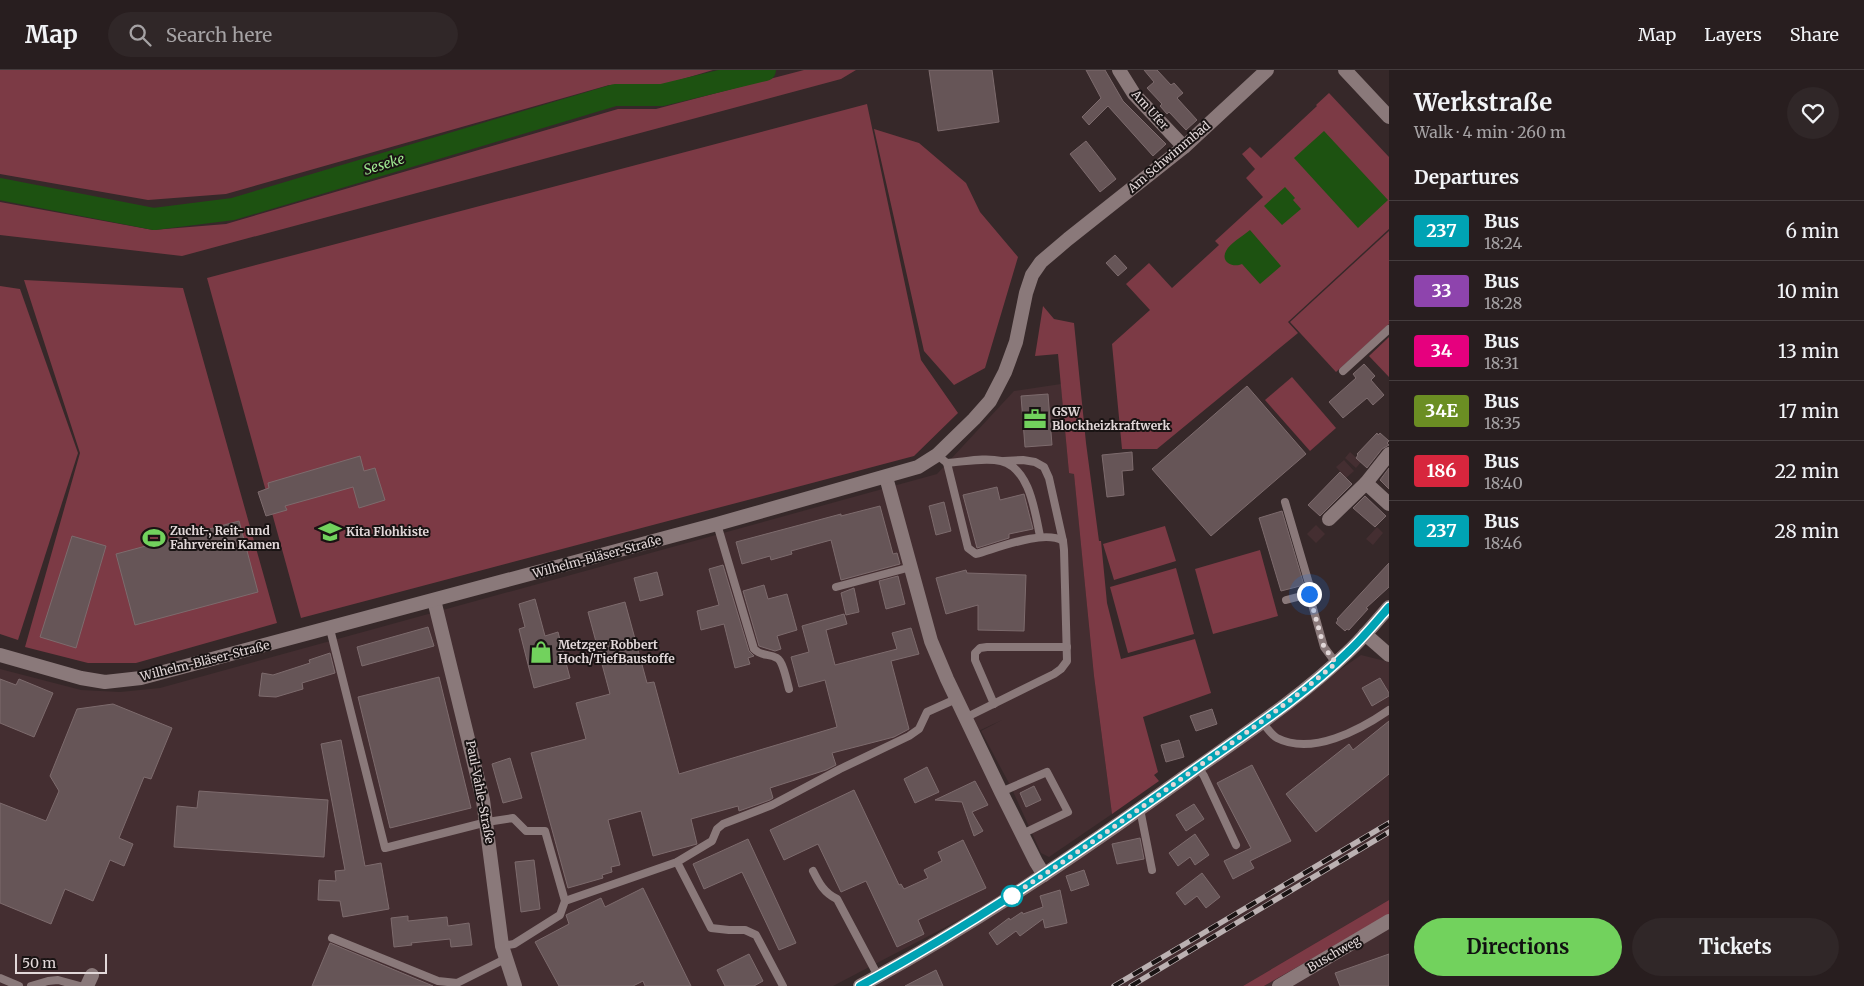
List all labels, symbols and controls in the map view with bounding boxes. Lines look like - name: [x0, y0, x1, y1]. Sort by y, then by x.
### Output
- search box: [108, 12, 458, 57]
- text: Map: [25, 19, 78, 50]
- icon: search: [126, 21, 154, 49]
- text: Search here: [166, 23, 272, 47]
- text: Map: [1638, 23, 1676, 46]
- text: Layers: [1704, 23, 1762, 46]
- text: Share: [1790, 23, 1839, 46]
- street label: Am Ufer: [1128, 86, 1172, 133]
- text: Werkstraße: [1414, 87, 1552, 118]
- button: heart: [1787, 87, 1839, 139]
- street label: Am Schwimmbad: [1124, 118, 1213, 196]
- text: Walk · 4 min · 260 m: [1414, 122, 1566, 142]
- water label: Seseke: [361, 149, 407, 179]
- text: Departures: [1414, 165, 1519, 189]
- text: Bus: [1484, 209, 1519, 233]
- text: 237: [1426, 219, 1457, 242]
- text: 6 min: [1785, 219, 1839, 243]
- text: 18:24: [1484, 233, 1522, 253]
- text: Bus: [1484, 269, 1519, 293]
- text: 33: [1432, 279, 1451, 302]
- text: 10 min: [1777, 279, 1839, 303]
- text: 18:28: [1484, 293, 1522, 313]
- text: Bus: [1484, 329, 1519, 353]
- text: 34: [1431, 339, 1452, 362]
- text: 13 min: [1778, 339, 1839, 363]
- text: 18:31: [1484, 353, 1519, 373]
- text: Bus: [1484, 389, 1519, 413]
- text: 34E: [1425, 399, 1458, 422]
- text: 17 min: [1779, 399, 1839, 423]
- place label: GSW Blockheizkraftwerk: [1052, 404, 1170, 433]
- office icon: GSW Blockheizkraftwerk: [1022, 406, 1048, 432]
- text: 18:35: [1484, 413, 1521, 433]
- text: Bus: [1484, 449, 1519, 473]
- text: 186: [1427, 459, 1456, 482]
- text: 22 min: [1775, 459, 1839, 483]
- text: 18:40: [1484, 473, 1523, 493]
- text: Bus: [1484, 509, 1519, 533]
- school or university icon: Kita Flohkiste: [317, 519, 343, 545]
- text: 237: [1426, 519, 1457, 542]
- text: 28 min: [1775, 519, 1839, 543]
- place label: Zucht-, Reit- und Fahrverein Kamen: [170, 523, 280, 552]
- place label: Kita Flohkiste: [346, 524, 429, 539]
- sports icon: Zucht-, Reit- und Fahrverein Kamen: [141, 525, 167, 551]
- street label: Wilhelm-Bläser-Straße: [530, 532, 663, 581]
- text: 18:46: [1484, 533, 1522, 553]
- your location: [1297, 582, 1322, 607]
- street label: Wilhelm-Bläser-Straße: [138, 637, 271, 684]
- place label: Metzger Robbert Hoch/TiefBaustoffe: [558, 637, 675, 666]
- shop icon: Metzger Robbert Hoch/TiefBaustoffe: [528, 639, 554, 665]
- street label: Paul-Vahle-Straße: [463, 739, 498, 845]
- unlabelled marker: [1001, 885, 1023, 907]
- button: Directions: [1414, 918, 1622, 976]
- button: Tickets: [1632, 918, 1839, 976]
- street label: Buschweg: [1305, 932, 1364, 975]
- scale bar: [15, 951, 108, 974]
- text: 50 m: [22, 954, 56, 972]

